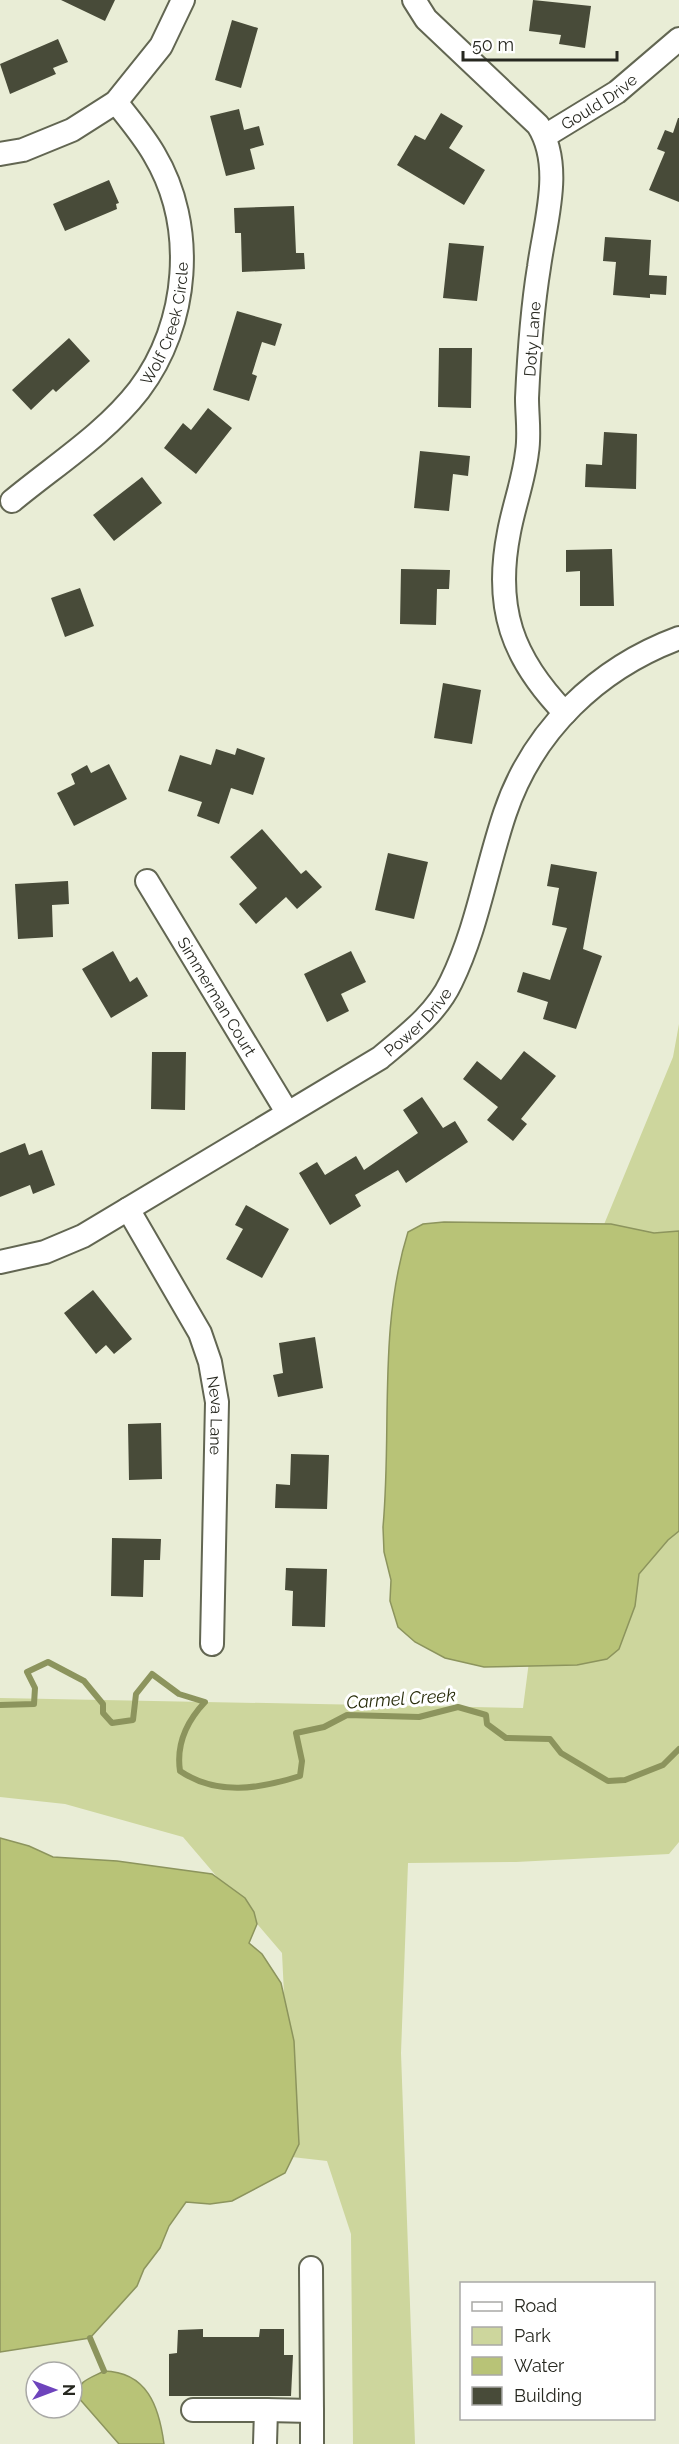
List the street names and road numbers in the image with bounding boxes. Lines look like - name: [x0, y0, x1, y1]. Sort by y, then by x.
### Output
- street label: Gould Drive: [558, 70, 641, 134]
- street label: Wolf Creek Circle: [137, 262, 192, 389]
- street label: Doty Lane: [520, 301, 545, 377]
- street label: Simmerman Court: [173, 934, 260, 1060]
- street label: Power Drive: [380, 985, 456, 1061]
- street label: Neva Lane: [203, 1374, 227, 1455]

